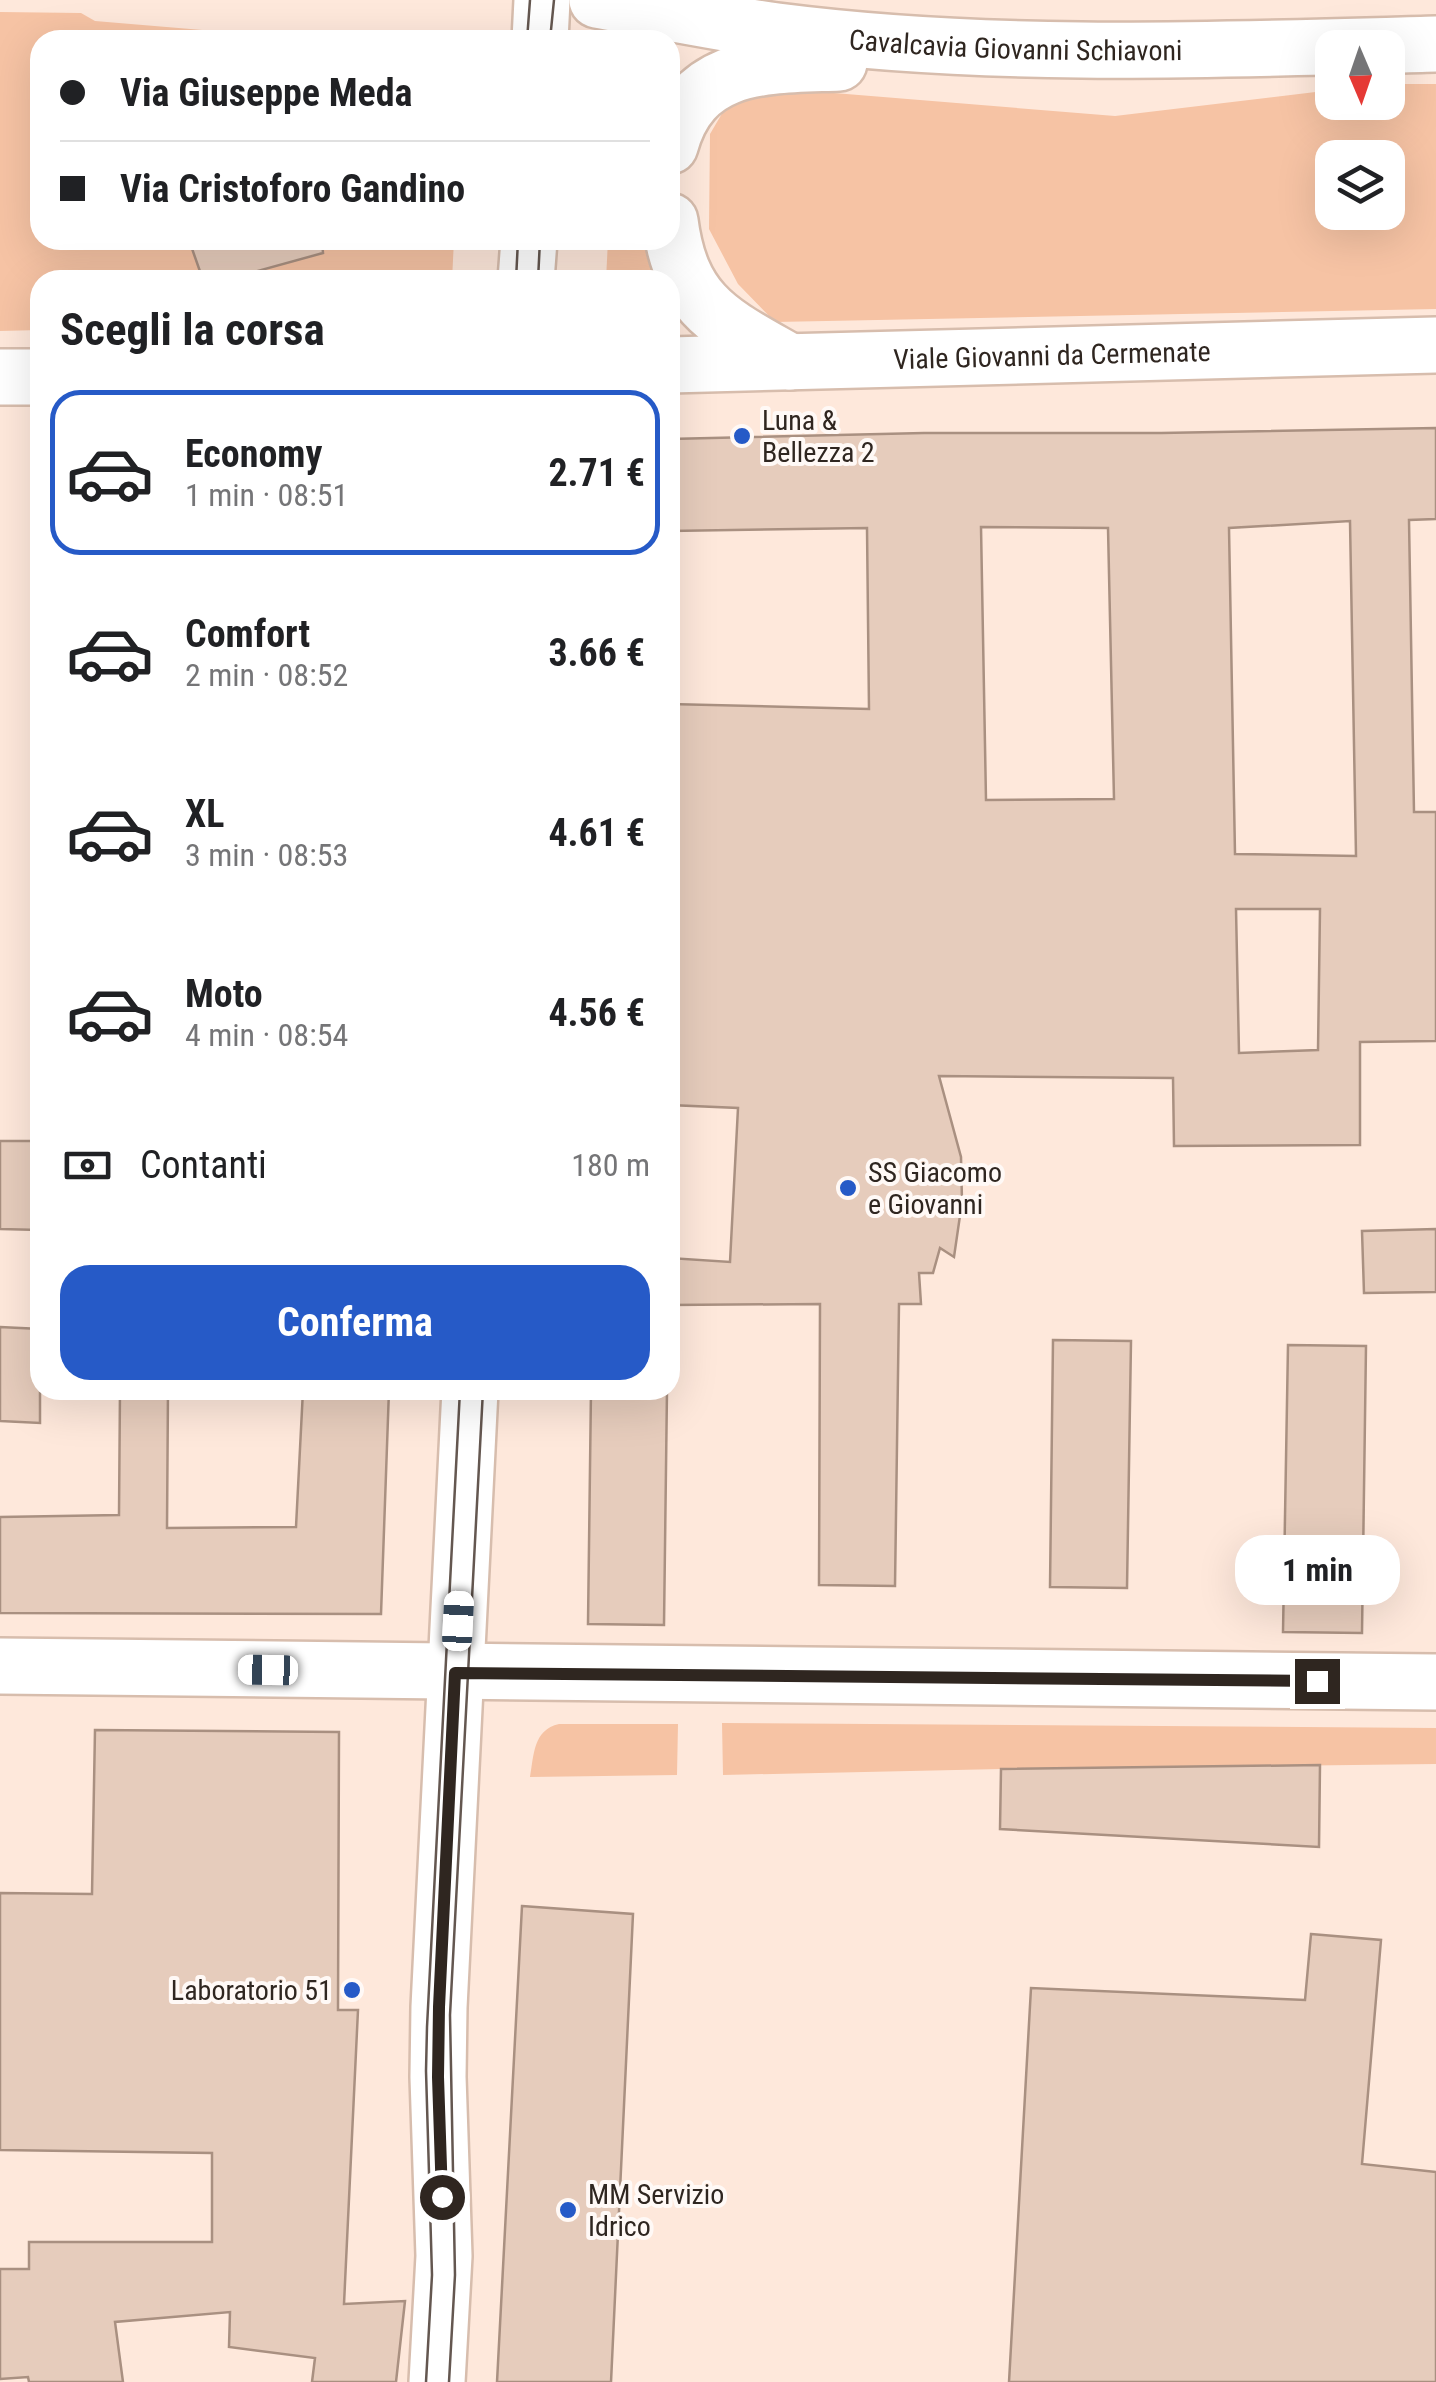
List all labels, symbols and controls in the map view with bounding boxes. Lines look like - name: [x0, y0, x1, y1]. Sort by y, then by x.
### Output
- street label: Cavalcavia Giovanni Schiavoni: [848, 23, 1183, 67]
- north arrow: [1315, 30, 1405, 120]
- map controls: [1315, 30, 1405, 230]
- text: Via Giuseppe Meda: [120, 71, 412, 115]
- button: layers: [1315, 140, 1405, 230]
- text: Via Cristoforo Gandino: [120, 167, 465, 211]
- text: Scegli la corsa: [60, 303, 325, 356]
- street label: Viale Giovanni da Cermenate: [893, 334, 1211, 376]
- place label: Luna & Bellezza 2: [762, 404, 875, 469]
- marker: Luna & Bellezza 2: [731, 425, 753, 447]
- icon: car: [65, 428, 155, 518]
- text: Economy: [185, 432, 322, 476]
- text: 2.71 €: [548, 451, 645, 495]
- text: 1 min · 08:51: [185, 476, 348, 514]
- icon: car: [65, 608, 155, 698]
- text: Comfort: [185, 612, 310, 656]
- text: 3.66 €: [548, 631, 645, 675]
- text: 2 min · 08:52: [185, 656, 348, 694]
- icon: car: [65, 788, 155, 878]
- text: XL: [185, 792, 224, 836]
- text: 4.61 €: [548, 811, 645, 855]
- text: 3 min · 08:53: [185, 836, 348, 874]
- icon: car: [65, 968, 155, 1058]
- text: Moto: [185, 972, 263, 1016]
- text: 4.56 €: [548, 991, 645, 1035]
- text: 4 min · 08:54: [185, 1016, 348, 1054]
- icon: cash: [60, 1138, 115, 1193]
- text: Contanti: [140, 1143, 267, 1187]
- text: 180 m: [571, 1146, 650, 1184]
- place label: SS Giacomo e Giovanni: [868, 1156, 1002, 1221]
- marker: SS Giacomo e Giovanni: [837, 1177, 859, 1199]
- button: Conferma: [60, 1265, 650, 1380]
- callout: 1 min: [1234, 1536, 1400, 1606]
- text: 1 min: [1282, 1551, 1353, 1589]
- car: [441, 1590, 475, 1652]
- car: [238, 1654, 298, 1686]
- route end: [1295, 1659, 1340, 1704]
- place label: Laboratorio 51: [171, 1974, 332, 2007]
- marker: Laboratorio 51: [341, 1979, 363, 2001]
- route start: [420, 2175, 465, 2220]
- place label: MM Servizio Idrico: [588, 2178, 724, 2243]
- marker: MM Servizio Idrico: [557, 2199, 579, 2221]

